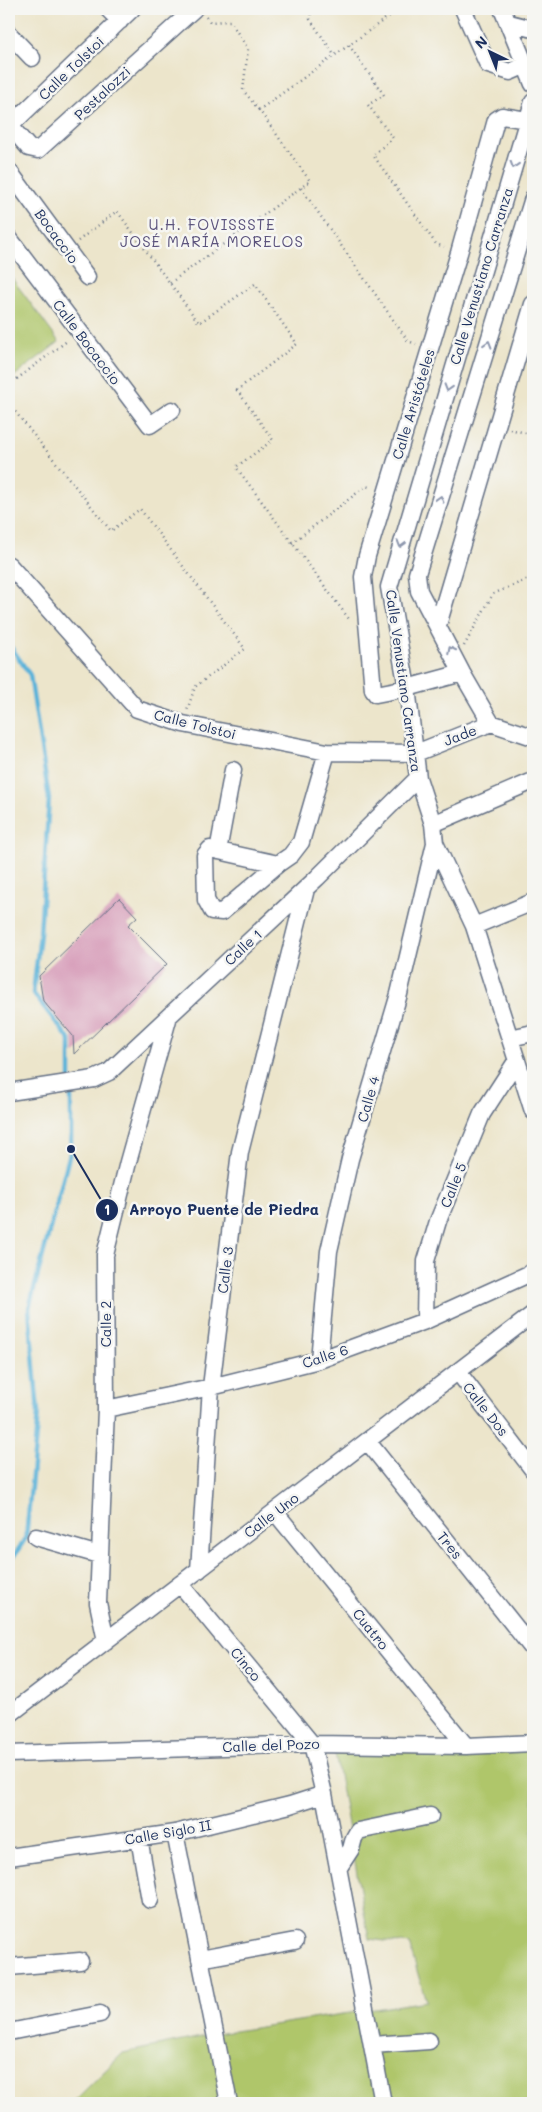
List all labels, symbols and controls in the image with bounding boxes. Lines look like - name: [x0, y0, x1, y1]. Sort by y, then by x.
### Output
- north arrow: [464, 28, 514, 78]
- street label: Calle Tolstoi: [34, 32, 108, 104]
- text: N: [470, 32, 491, 53]
- street label: Pestalozzi: [70, 62, 134, 124]
- one-way arrow: [509, 160, 519, 169]
- street label: Calle Venustiano Carranza: [445, 185, 517, 367]
- street label: Bocaccio: [31, 205, 83, 267]
- district label: U.H. FOVISSSTE JOSÉ MARÍA MORELOS: [120, 214, 304, 251]
- street label: Calle Bocaccio: [49, 296, 125, 388]
- one-way arrow: [483, 341, 493, 349]
- street label: Calle Aristóteles: [387, 346, 439, 462]
- one-way arrow: [443, 383, 453, 392]
- one-way arrow: [435, 496, 445, 504]
- one-way arrow: [397, 539, 407, 547]
- street label: Calle Venustiano Carranza: [382, 588, 426, 774]
- one-way arrow: [447, 646, 457, 655]
- street label: Calle Tolstoi: [152, 705, 238, 743]
- street label: Jade: [441, 720, 479, 750]
- street label: Calle 1: [220, 925, 266, 969]
- street label: Calle 4: [352, 1073, 384, 1124]
- street label: Calle 5: [435, 1160, 471, 1210]
- callout: Arroyo Puente de Piedra: [94, 1195, 329, 1225]
- text: 1: [104, 1199, 110, 1219]
- text: Arroyo Puente de Piedra: [129, 1199, 319, 1219]
- street label: Calle 3: [213, 1245, 237, 1295]
- street label: Calle 2: [96, 1301, 115, 1347]
- street label: Calle 6: [300, 1340, 350, 1372]
- street label: Calle Dos: [459, 1378, 513, 1440]
- street label: Calle Uno: [240, 1488, 302, 1542]
- street label: Tres: [433, 1527, 467, 1563]
- street label: Cuatro: [349, 1604, 393, 1654]
- street label: Cinco: [226, 1643, 266, 1685]
- street label: Calle del Pozo: [222, 1734, 320, 1756]
- street label: Calle Siglo II: [123, 1815, 213, 1849]

